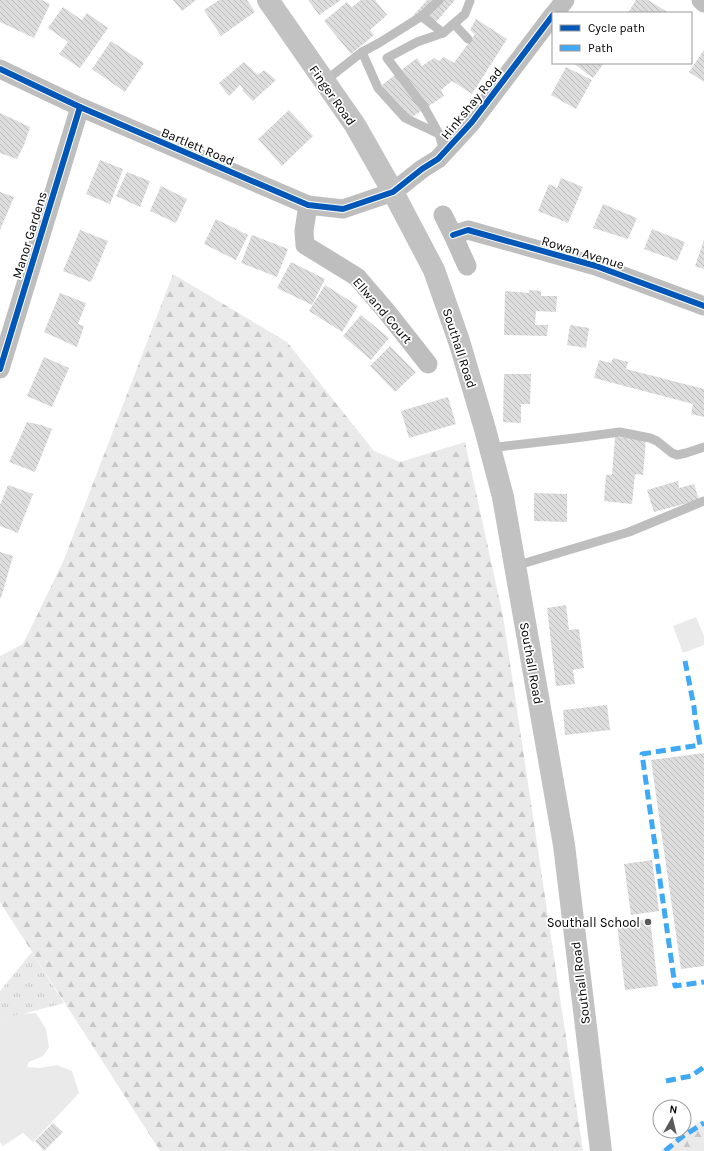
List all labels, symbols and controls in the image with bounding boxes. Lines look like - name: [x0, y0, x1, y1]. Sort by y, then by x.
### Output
- legend: [552, 12, 692, 64]
- text: Cycle path: [588, 21, 645, 35]
- text: Path: [588, 41, 613, 55]
- street label: Finger Road: [306, 62, 359, 128]
- street label: Hinkshay Road: [438, 64, 505, 142]
- street label: Bartlett Road: [159, 124, 237, 169]
- street label: Manor Gardens: [9, 190, 50, 280]
- street label: Rowan Avenue: [540, 233, 626, 272]
- street label: Ellwand Court: [350, 274, 415, 346]
- street label: Southall Road: [440, 306, 479, 390]
- street label: Southall Road: [517, 621, 546, 705]
- place label: Southall School: [547, 915, 640, 930]
- marker: Southall School: [643, 917, 653, 927]
- street label: Southall Road: [568, 941, 593, 1025]
- north arrow: [652, 1099, 692, 1139]
- text: N: [669, 1103, 678, 1117]

